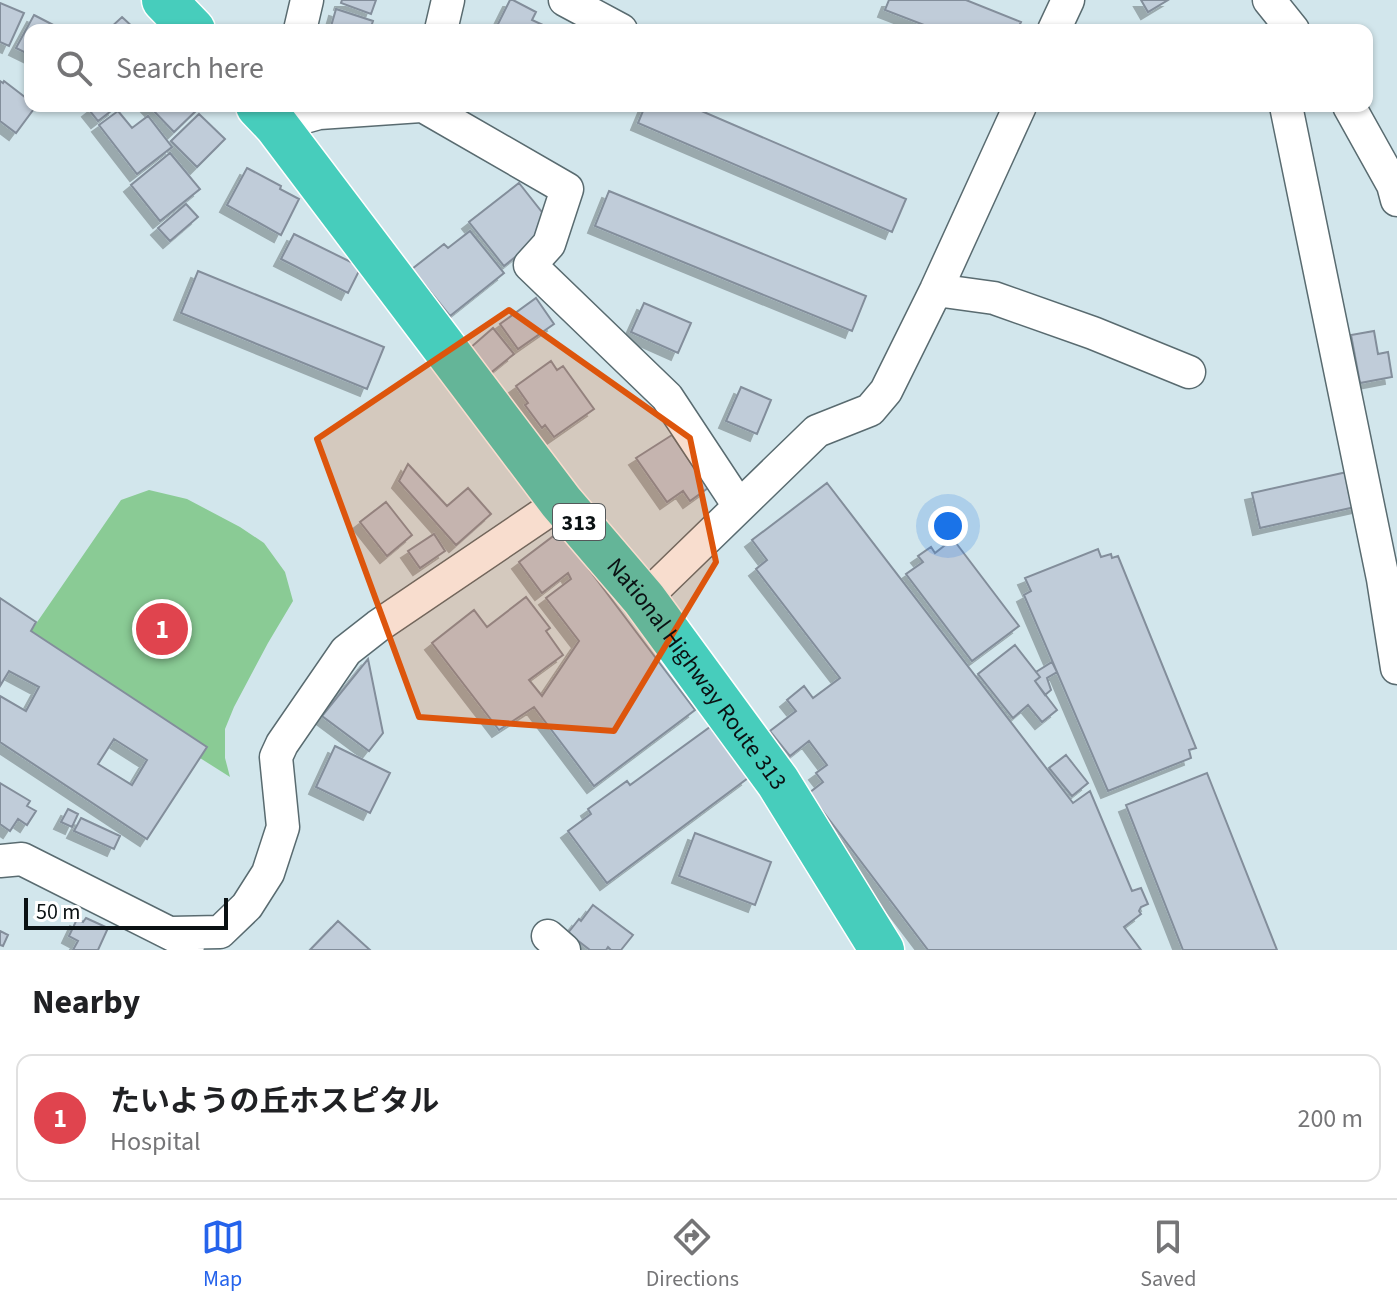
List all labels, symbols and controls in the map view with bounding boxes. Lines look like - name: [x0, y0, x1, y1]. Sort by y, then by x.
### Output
- search box: [24, 24, 1373, 112]
- icon: search: [52, 46, 96, 90]
- text: Search here: [116, 47, 264, 90]
- road number: 313: [553, 504, 605, 540]
- your location: [928, 506, 968, 546]
- street label: National Highway Route 313: [598, 550, 795, 797]
- pin: 1: [136, 599, 188, 659]
- scale bar: [24, 894, 228, 930]
- text: 50 m: [36, 896, 81, 928]
- text: Nearby: [32, 978, 140, 1027]
- text: たいようの丘ホスピタル: [110, 1080, 439, 1123]
- text: 1: [53, 1100, 67, 1137]
- text: 200 m: [1297, 1100, 1363, 1137]
- text: Hospital: [110, 1123, 201, 1160]
- tab: Map: [201, 1215, 245, 1295]
- tab: Directions: [646, 1215, 739, 1295]
- tab: Saved: [1140, 1215, 1196, 1295]

